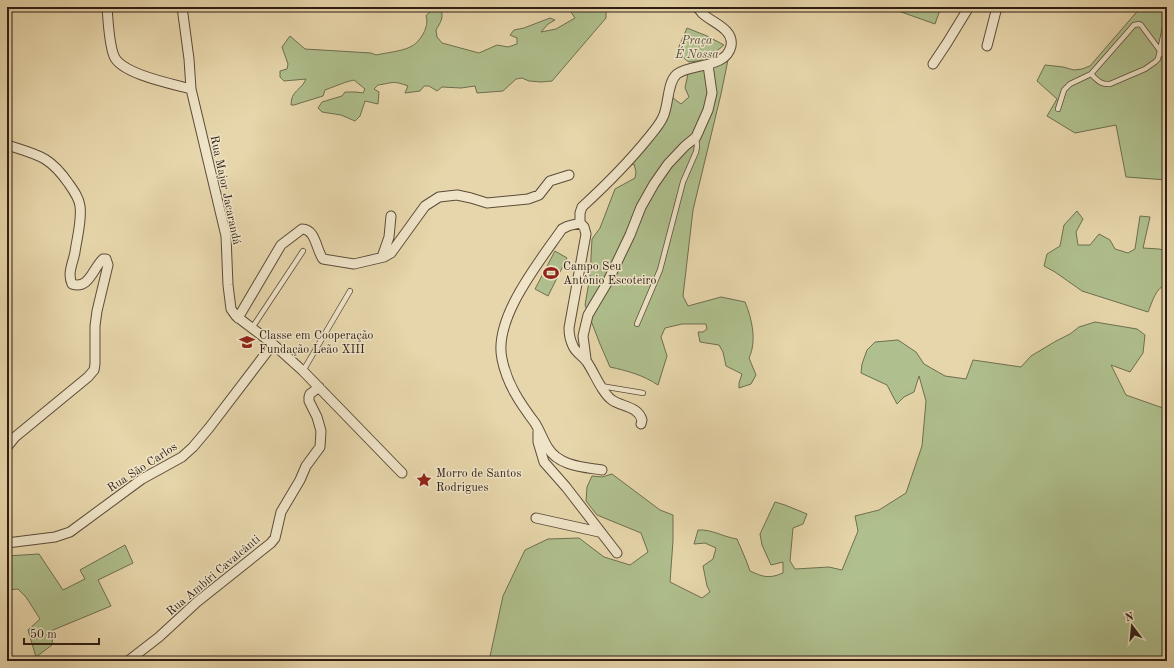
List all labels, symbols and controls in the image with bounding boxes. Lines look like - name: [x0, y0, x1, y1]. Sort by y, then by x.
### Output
- park label: Praça É Nossa: [674, 35, 719, 61]
- street label: Rua Major Jacarandá: [208, 134, 242, 246]
- place label: Campo Seu Antônio Escoteiro: [563, 261, 656, 287]
- sports icon: Campo Seu Antônio Escoteiro: [542, 264, 560, 282]
- place label: Classe em Cooperação Fundação Leão XIII: [259, 330, 374, 356]
- school or university icon: Classe em Cooperação Fundação Leão XIII: [238, 333, 256, 351]
- street label: Rua São Carlos: [106, 441, 179, 495]
- place label: Morro de Santos Rodrigues: [436, 468, 522, 494]
- place icon: Morro de Santos Rodrigues: [415, 471, 433, 489]
- street label: Rua Ambíri Cavalcânti: [165, 533, 263, 618]
- north arrow: [1112, 606, 1152, 646]
- text: N: [1124, 611, 1136, 624]
- scale bar: [24, 620, 99, 646]
- text: 50 m: [30, 628, 57, 641]

